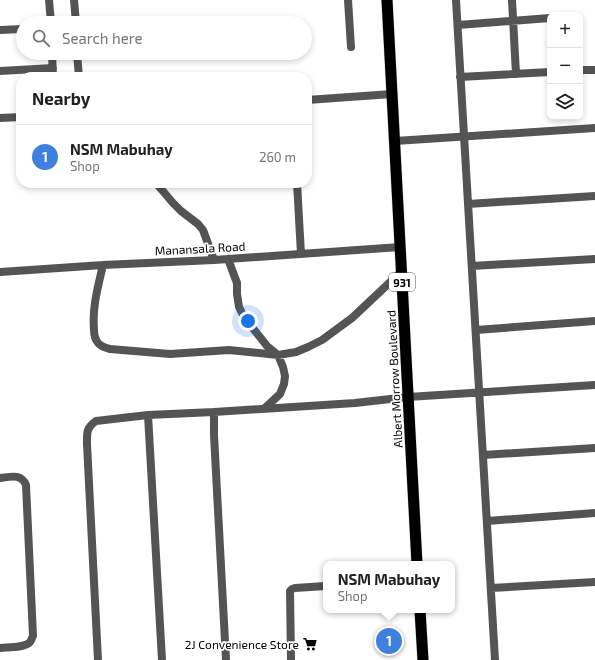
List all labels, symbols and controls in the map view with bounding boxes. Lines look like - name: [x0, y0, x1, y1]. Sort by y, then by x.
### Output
- map controls: [547, 12, 583, 120]
- button: +: [547, 12, 583, 48]
- search box: [16, 16, 312, 60]
- icon: search: [30, 27, 52, 49]
- text: Search here: [62, 29, 143, 47]
- button: −: [547, 48, 583, 84]
- button: layers: [547, 84, 583, 120]
- text: Nearby: [32, 88, 90, 108]
- text: NSM Mabuhay: [70, 140, 173, 158]
- text: 1: [42, 149, 48, 165]
- text: 260 m: [259, 149, 296, 165]
- text: Shop: [70, 158, 100, 174]
- street label: Manansala Road: [154, 239, 246, 257]
- road number: 931: [389, 273, 415, 291]
- street label: Albert Morrow Boulevard: [383, 310, 405, 448]
- your location: [238, 311, 258, 331]
- popup: [323, 561, 455, 613]
- text: NSM Mabuhay: [338, 570, 440, 588]
- text: Shop: [338, 588, 367, 604]
- pin: 1: [376, 626, 402, 656]
- supermarket icon: 2J Convenience Store: [302, 636, 318, 652]
- place label: 2J Convenience Store: [185, 637, 299, 651]

